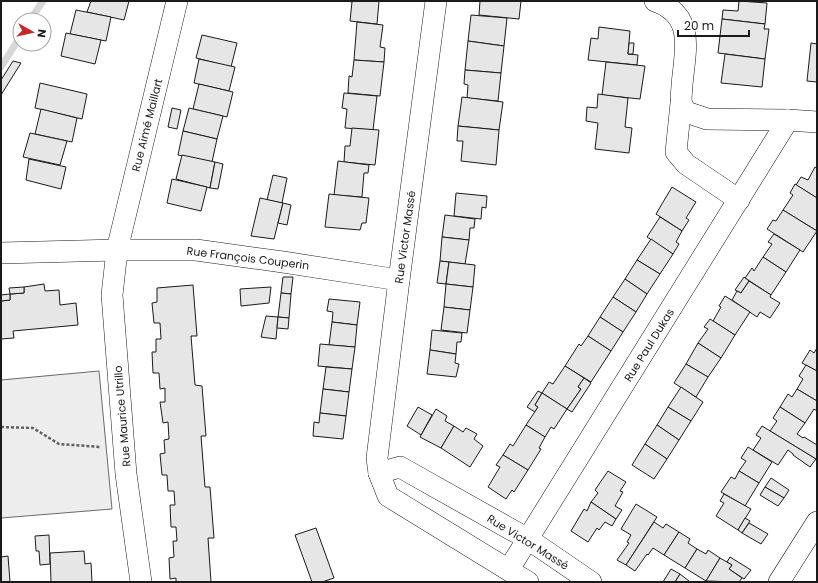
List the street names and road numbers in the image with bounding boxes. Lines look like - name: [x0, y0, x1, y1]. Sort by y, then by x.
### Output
- street label: Rue Aimé Maillart: [128, 77, 166, 173]
- street label: Rue Victor Massé: [391, 189, 419, 284]
- street label: Rue François Couperin: [186, 243, 310, 273]
- street label: Rue Paul Dukas: [620, 305, 678, 385]
- street label: Rue Maurice Utrillo: [110, 365, 134, 467]
- street label: Rue Victor Massé: [484, 510, 572, 574]

